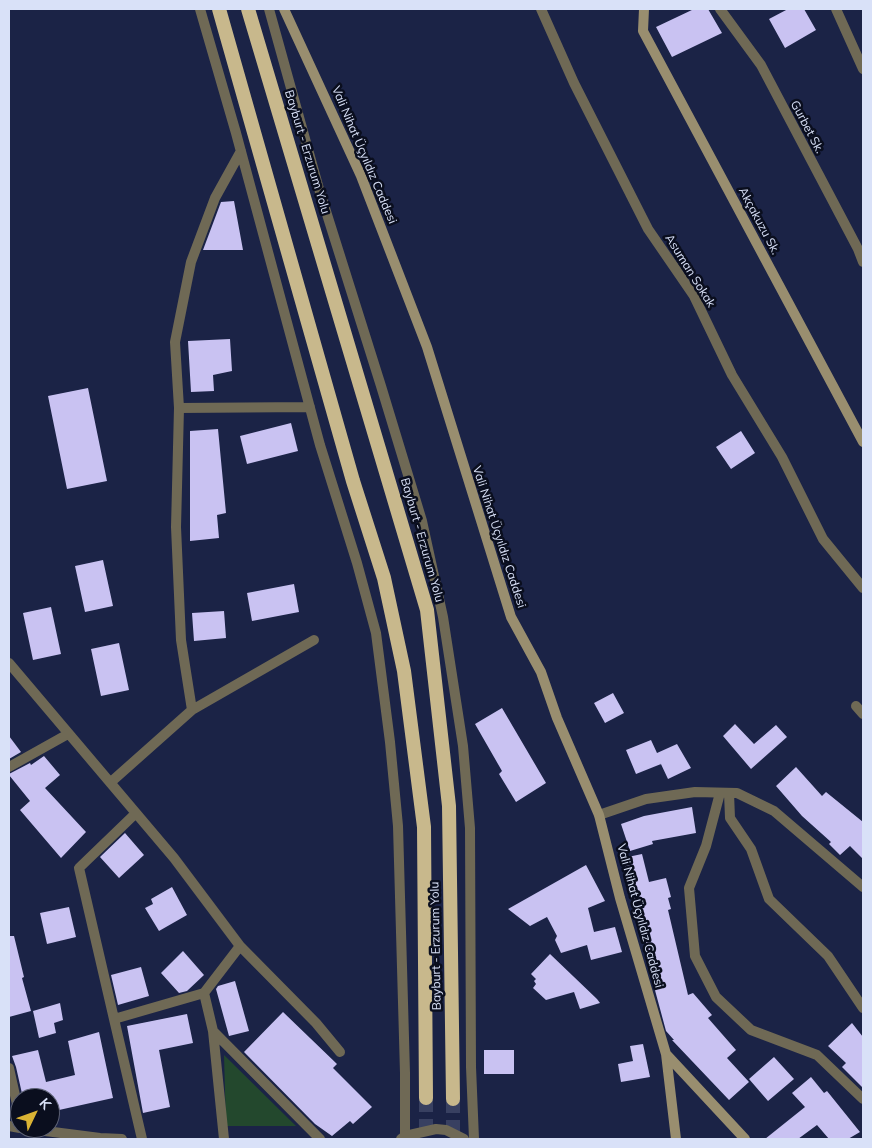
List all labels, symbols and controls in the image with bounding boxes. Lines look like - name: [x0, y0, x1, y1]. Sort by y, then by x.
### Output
- street label: Vali Nihat Üçyıldız Caddesi: [328, 84, 400, 226]
- street label: Bayburt - Erzurum Yolu: [281, 88, 333, 216]
- street label: Gurbet Sk.: [787, 98, 827, 156]
- street label: Akçakuzu Sk.: [735, 185, 783, 257]
- street label: Asuman Sokak: [662, 232, 718, 310]
- street label: Vali Nihat Üçyıldız Caddesi: [469, 464, 529, 610]
- street label: Bayburt - Erzurum Yolu: [397, 476, 447, 604]
- street label: Vali Nihat Üçyıldız Caddesi: [614, 843, 666, 989]
- street label: Bayburt - Erzurum Yolu: [428, 882, 444, 1010]
- north arrow: [10, 1088, 60, 1138]
- text: K: [36, 1094, 55, 1113]

